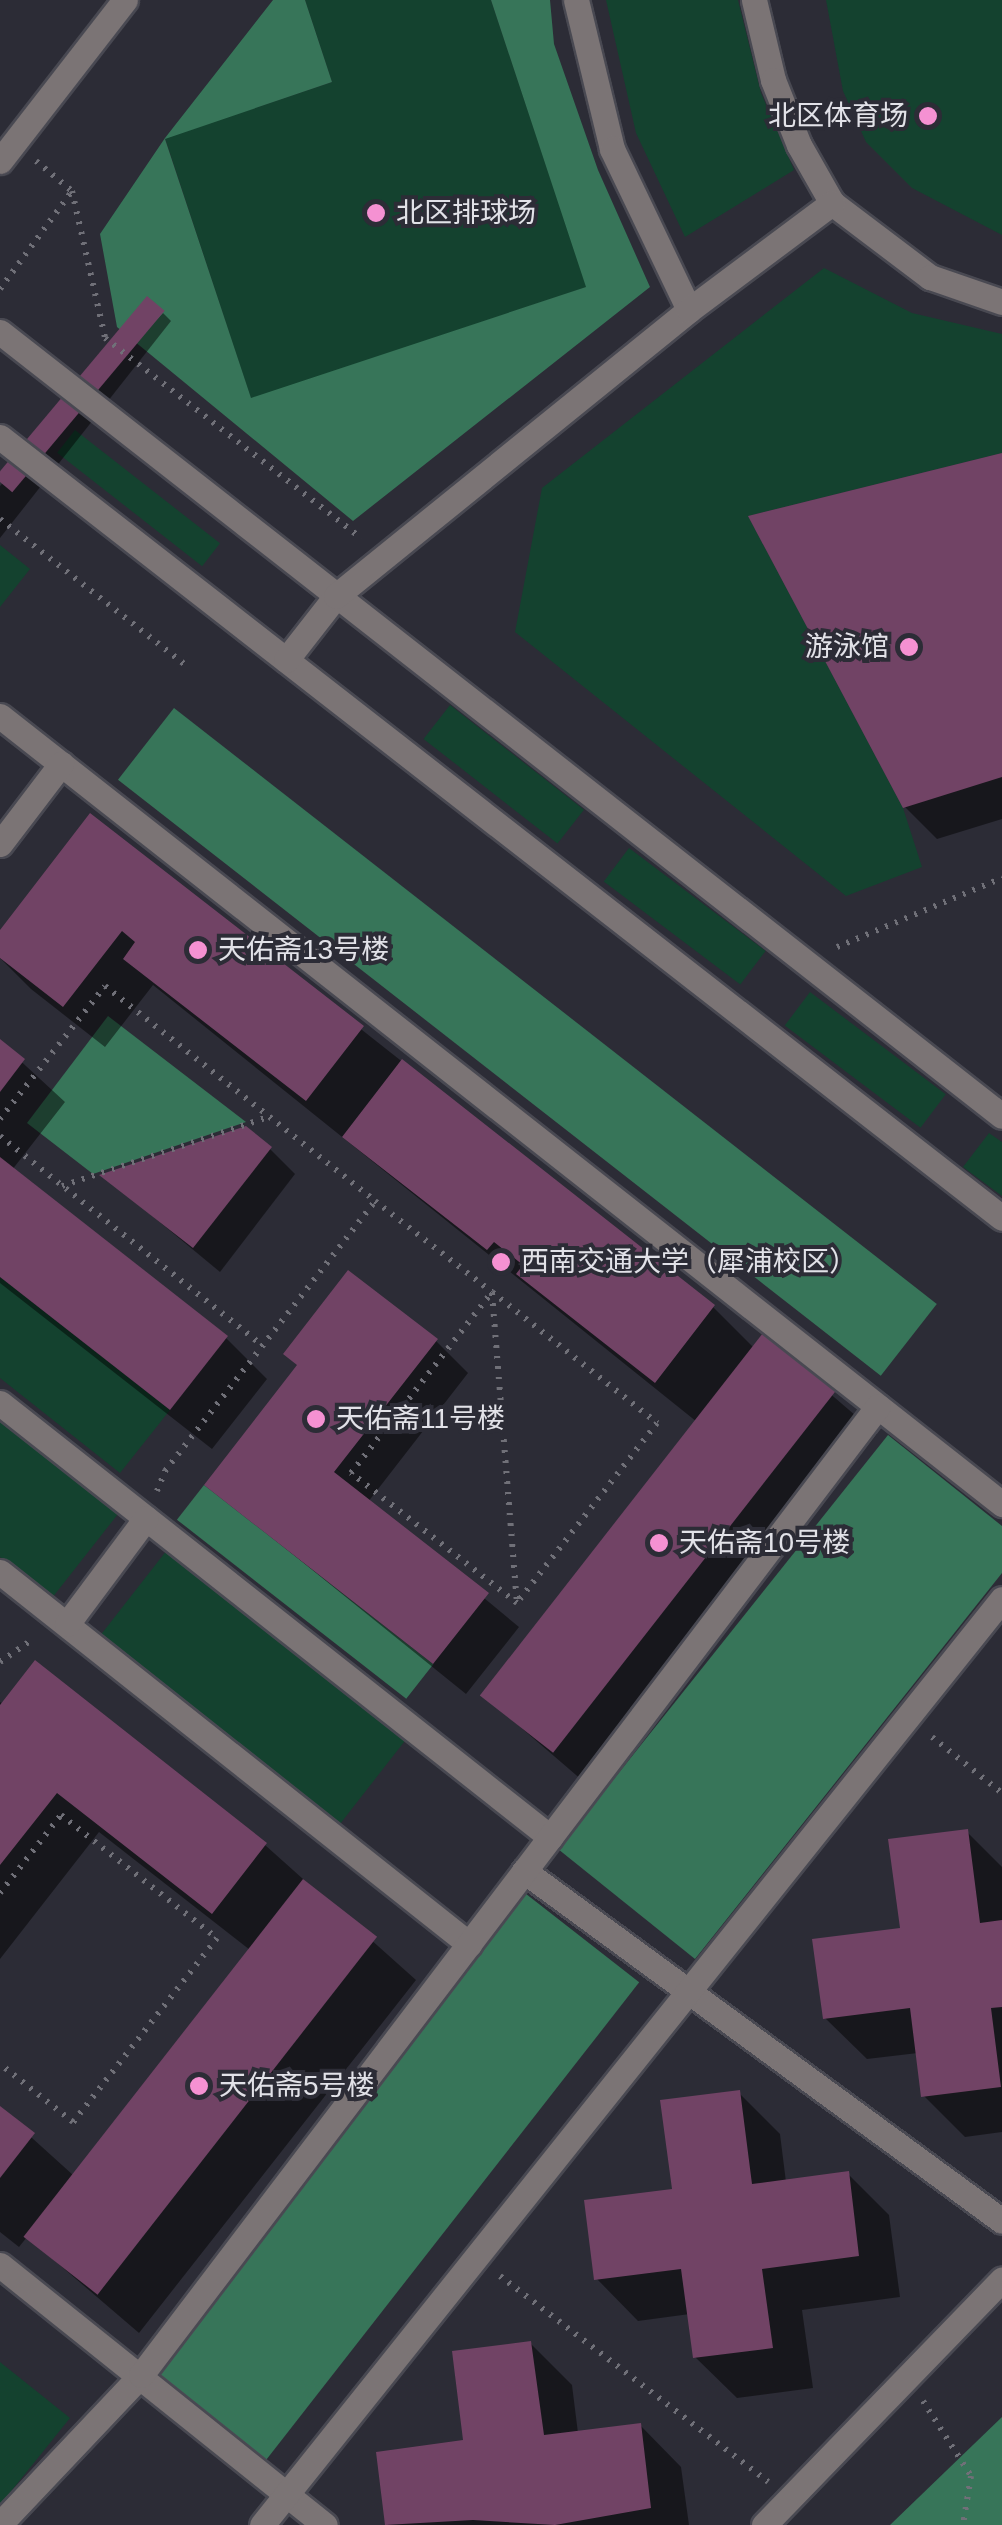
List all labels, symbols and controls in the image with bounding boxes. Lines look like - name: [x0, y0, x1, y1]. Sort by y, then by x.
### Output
- place label: 北区体育场: [768, 99, 908, 133]
- marker: 北区体育场: [917, 105, 939, 127]
- place label: 北区排球场: [396, 196, 536, 230]
- marker: 北区排球场: [365, 202, 387, 224]
- place label: 游泳馆: [805, 630, 889, 664]
- marker: 游泳馆: [898, 636, 920, 658]
- place label: 天佑斋13号楼: [218, 933, 389, 967]
- marker: 天佑斋13号楼: [187, 939, 209, 961]
- place label: 西南交通大学（犀浦校区）: [521, 1245, 857, 1279]
- marker: 西南交通大学（犀浦校区）: [490, 1251, 512, 1273]
- place label: 天佑斋11号楼: [336, 1402, 505, 1436]
- marker: 天佑斋11号楼: [305, 1408, 327, 1430]
- place label: 天佑斋10号楼: [679, 1526, 850, 1560]
- marker: 天佑斋10号楼: [648, 1532, 670, 1554]
- place label: 天佑斋5号楼: [219, 2069, 375, 2103]
- marker: 天佑斋5号楼: [188, 2075, 210, 2097]

